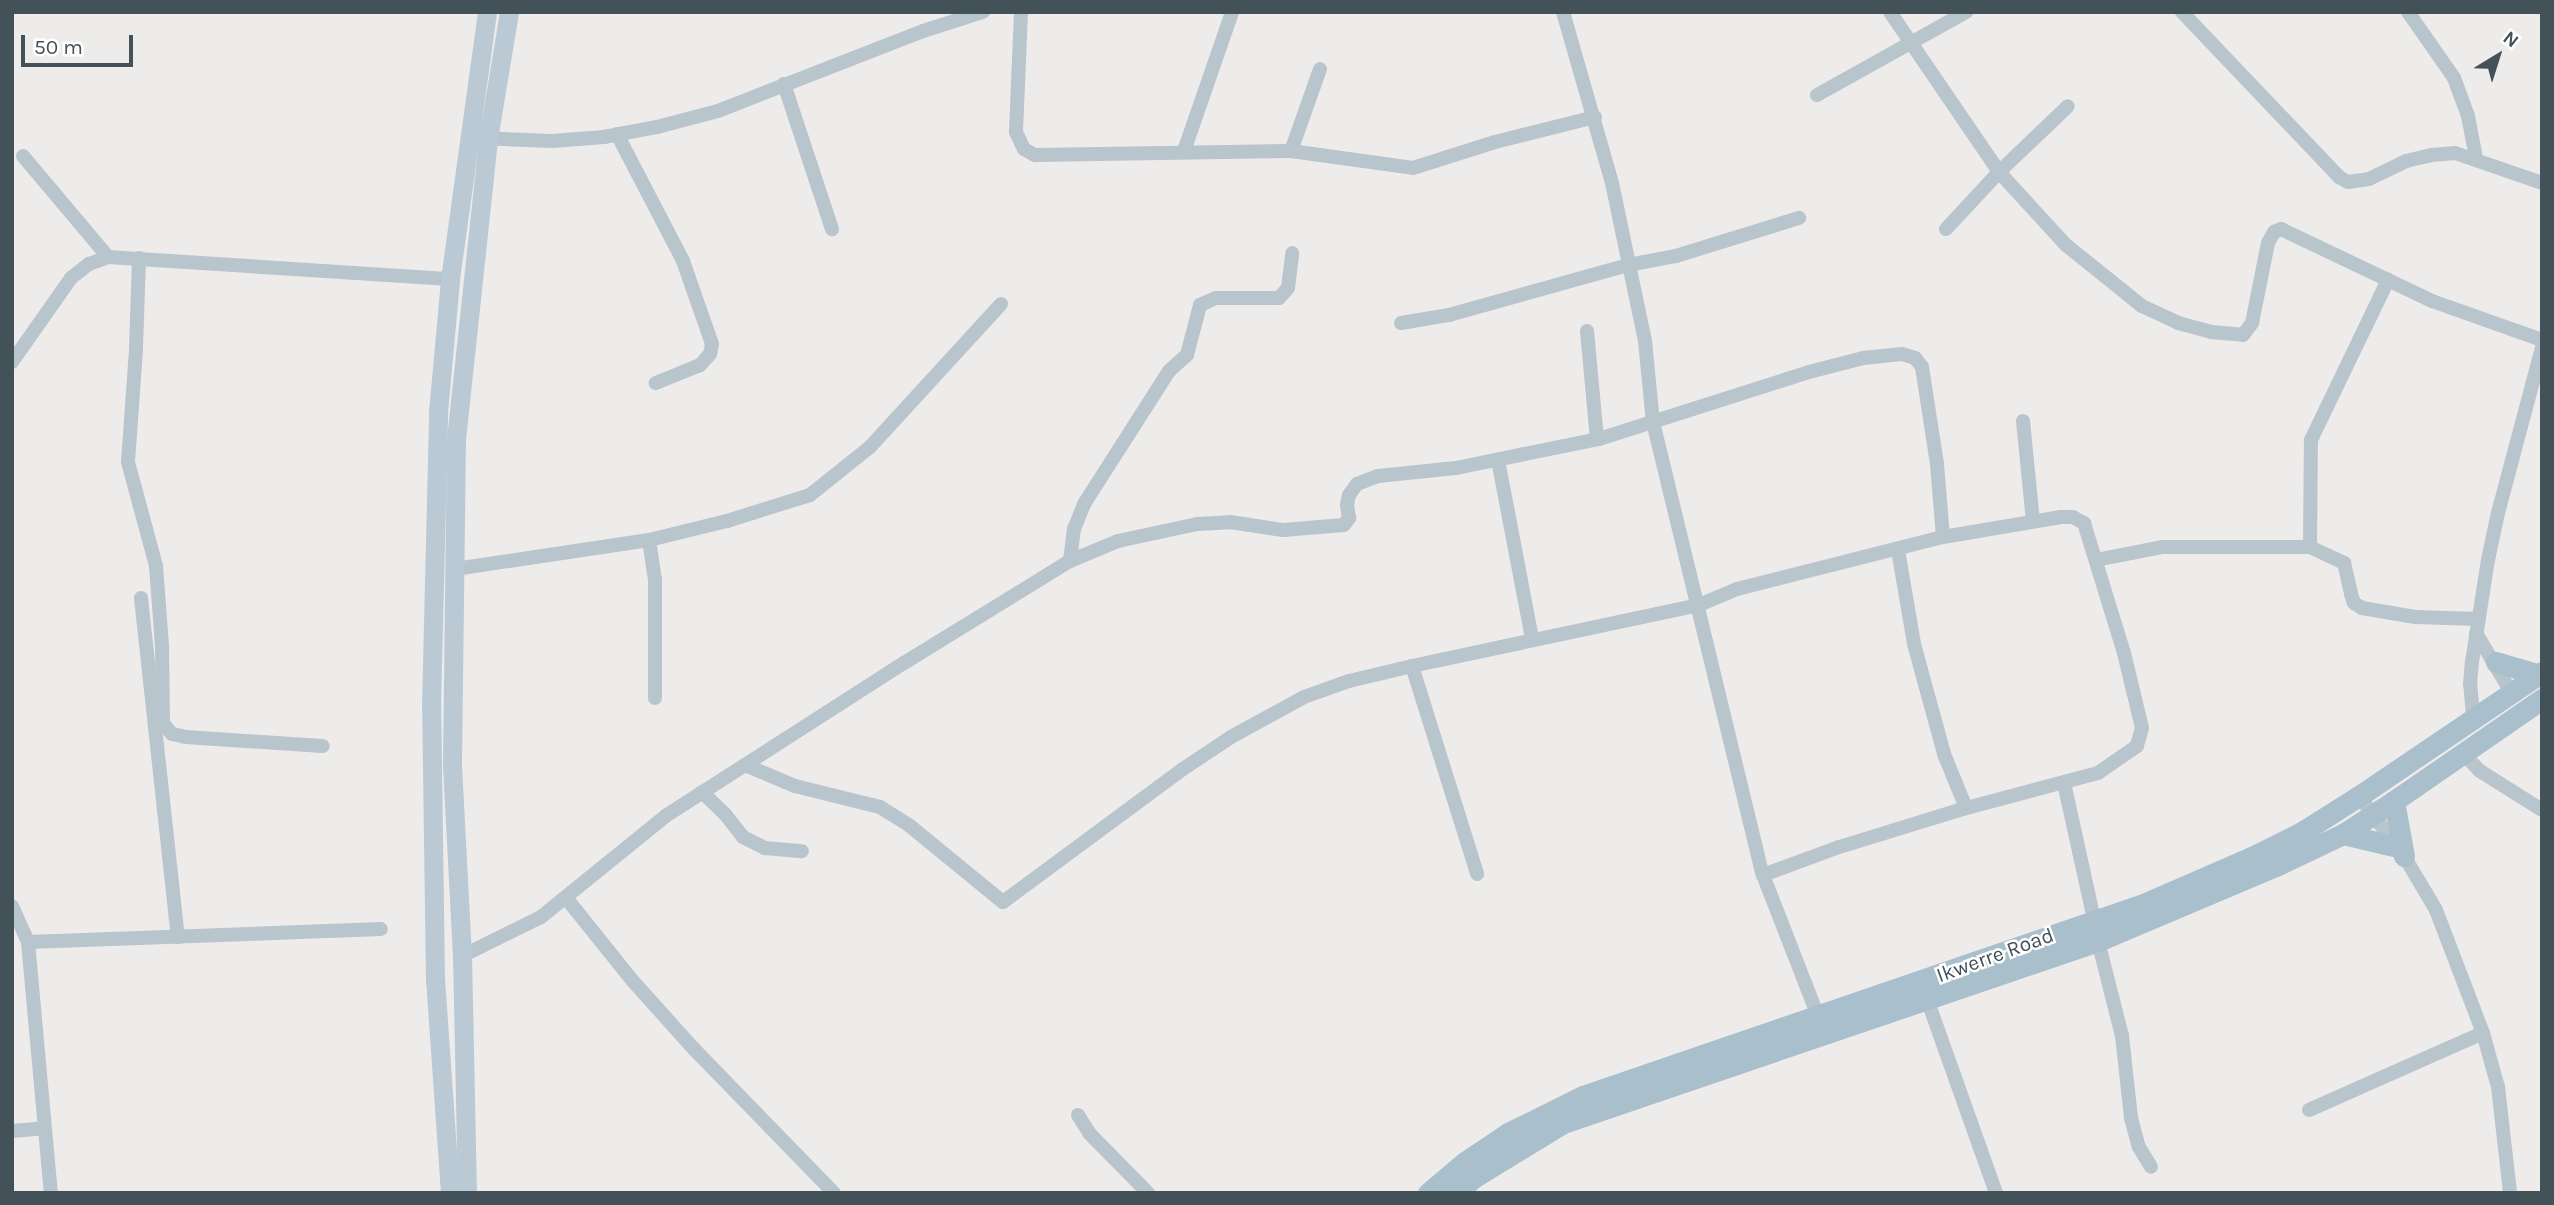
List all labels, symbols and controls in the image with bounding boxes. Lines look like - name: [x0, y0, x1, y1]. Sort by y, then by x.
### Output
- scale bar: [24, 21, 136, 65]
- north arrow: [2463, 21, 2533, 91]
- text: N: [2499, 27, 2523, 52]
- text: 50 m: [34, 35, 83, 59]
- street label: Ikwerre Road: [1933, 922, 2057, 988]

